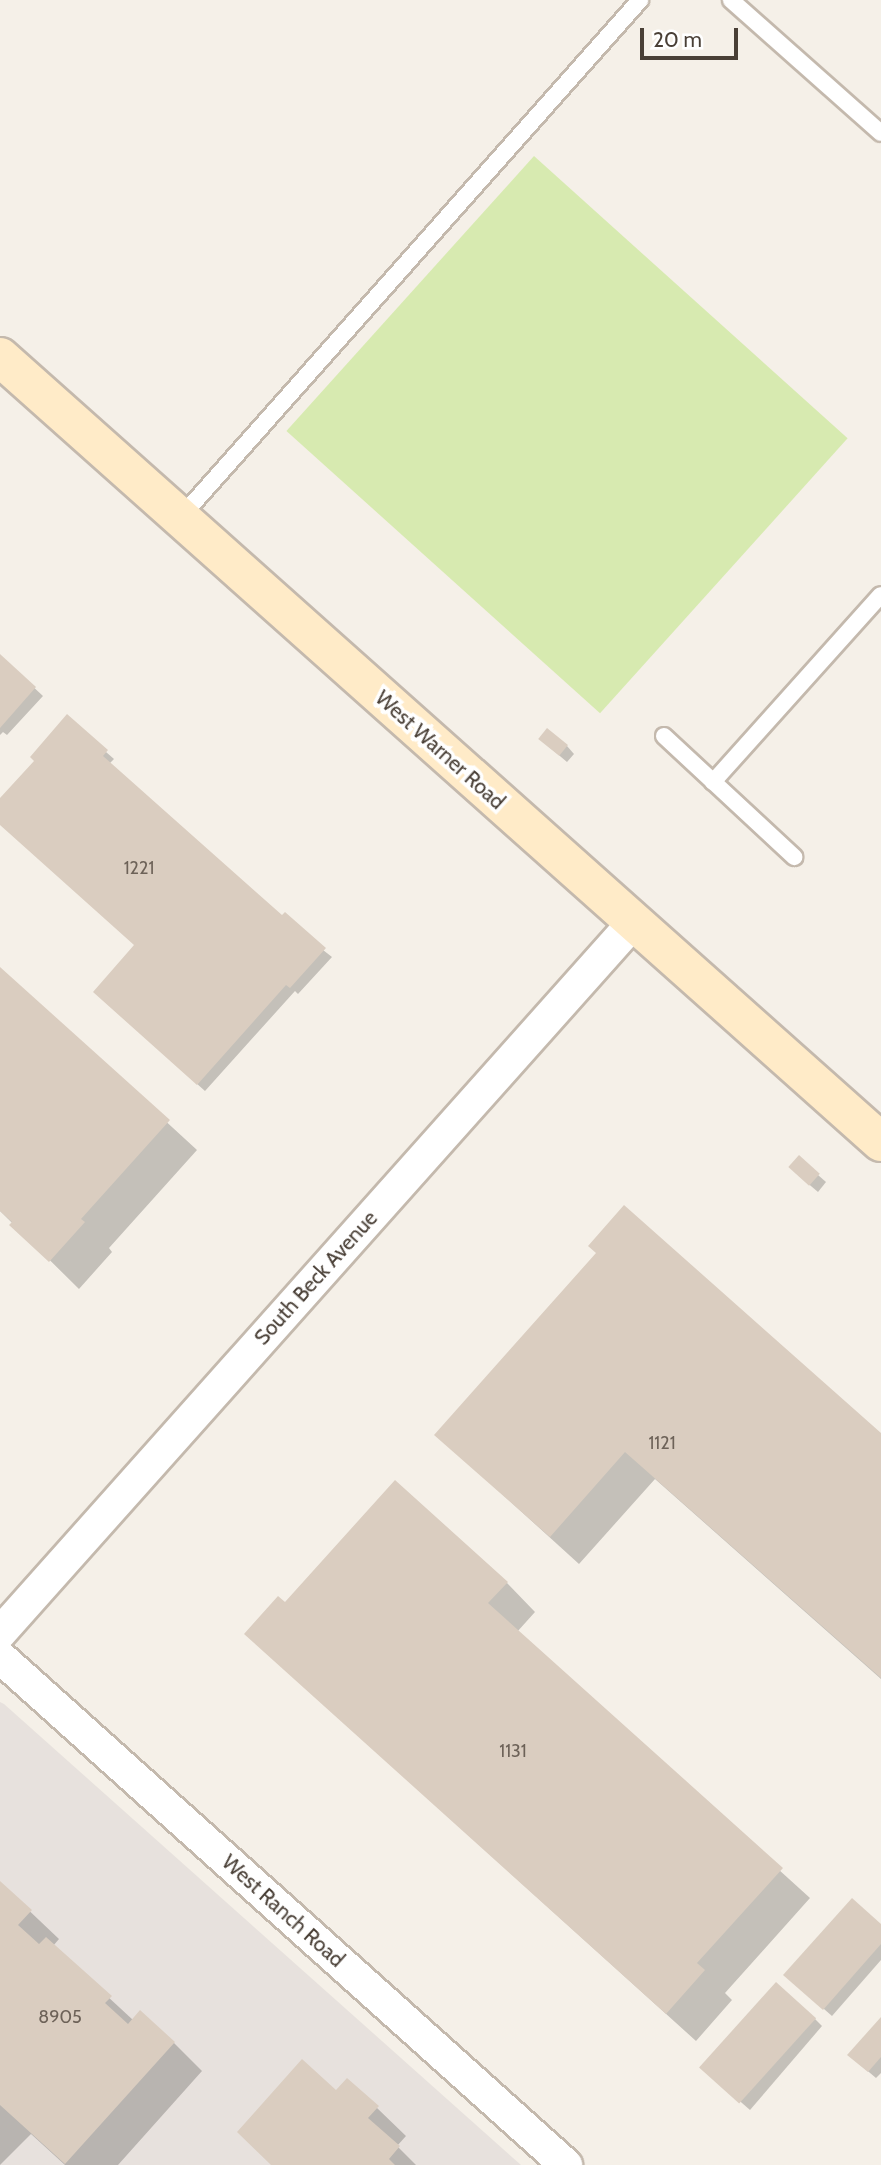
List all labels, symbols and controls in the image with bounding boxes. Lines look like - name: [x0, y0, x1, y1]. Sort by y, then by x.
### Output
- scale bar: [643, 14, 741, 58]
- text: 20 m: [653, 27, 702, 52]
- street label: West Warner Road: [370, 685, 510, 815]
- house number: 1221: [124, 857, 154, 879]
- street label: South Beck Avenue: [249, 1206, 383, 1350]
- house number: 1121: [648, 1432, 676, 1454]
- house number: 1131: [499, 1740, 527, 1762]
- street label: West Ranch Road: [217, 1849, 349, 1973]
- house number: 8905: [38, 2006, 82, 2028]

